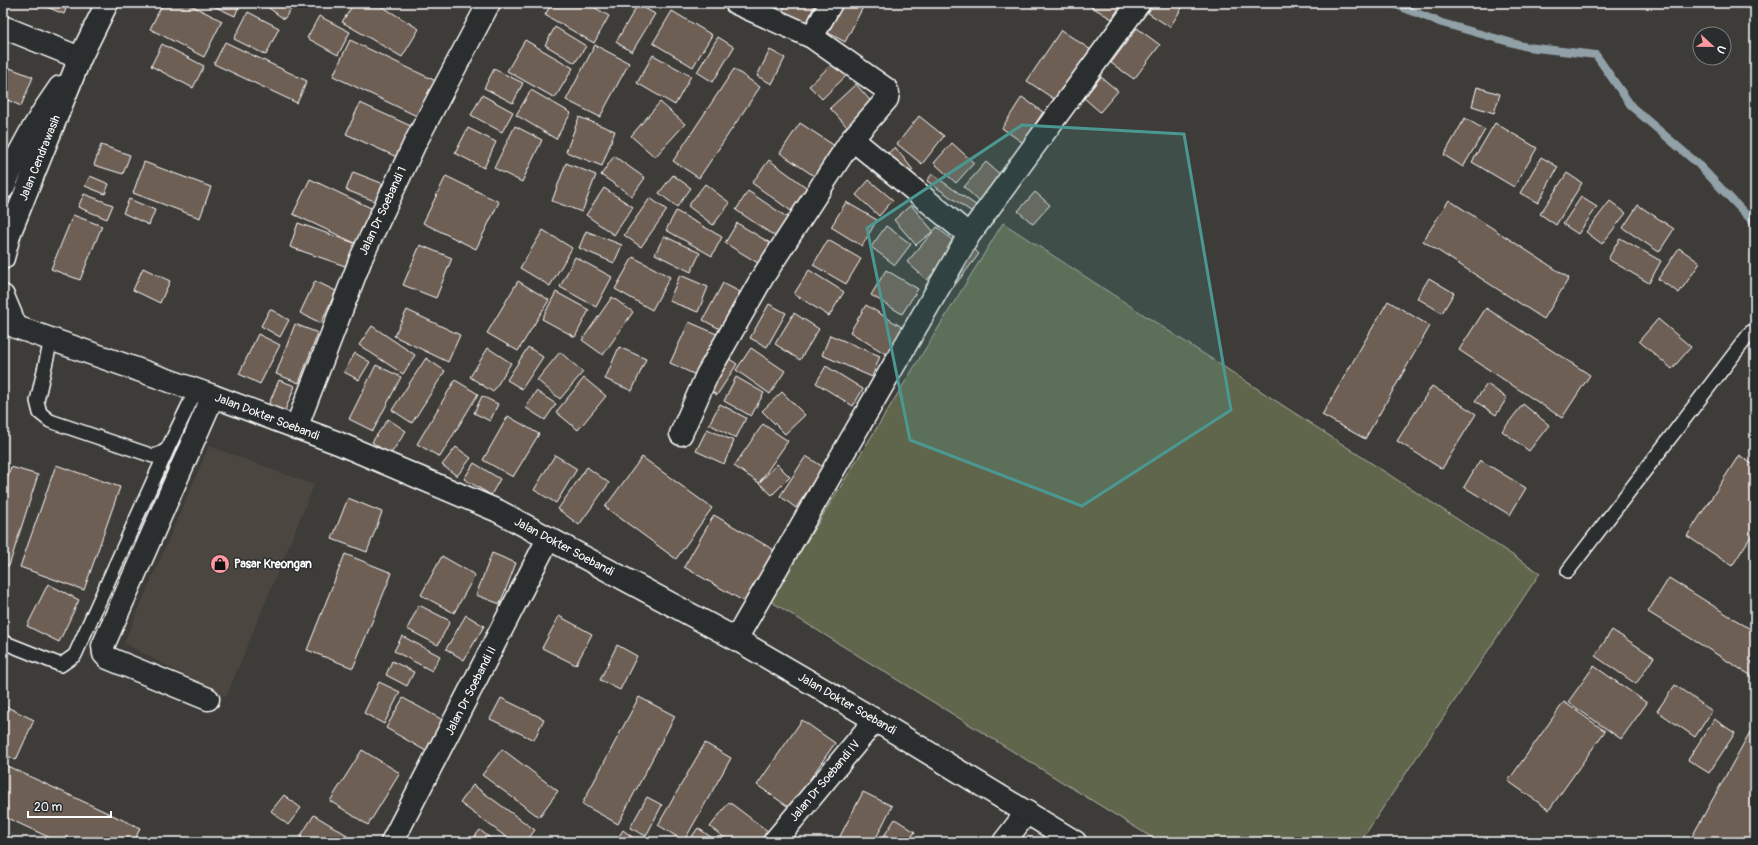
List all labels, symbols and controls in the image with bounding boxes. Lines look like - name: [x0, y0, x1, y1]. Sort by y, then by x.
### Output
- north arrow: [1692, 26, 1732, 66]
- text: U: [1713, 44, 1728, 55]
- street label: Jalan Cendrawasih: [16, 113, 64, 203]
- street label: Jalan Dr Soebandi 1: [356, 164, 410, 258]
- street label: Jalan Dokter Soebandi: [213, 390, 321, 444]
- street label: Jalan Dokter Soebandi: [512, 514, 616, 580]
- shop icon: Pasar Kreongan: [209, 553, 231, 575]
- place label: Pasar Kreongan: [234, 557, 312, 572]
- street label: Jalan Dr Soebandi II: [442, 644, 500, 738]
- street label: Jalan Dokter Soebandi: [795, 670, 899, 738]
- street label: Jalan Dr Soebandi IV: [787, 737, 863, 825]
- scale bar: [28, 793, 111, 819]
- text: 20 m: [34, 800, 63, 815]

